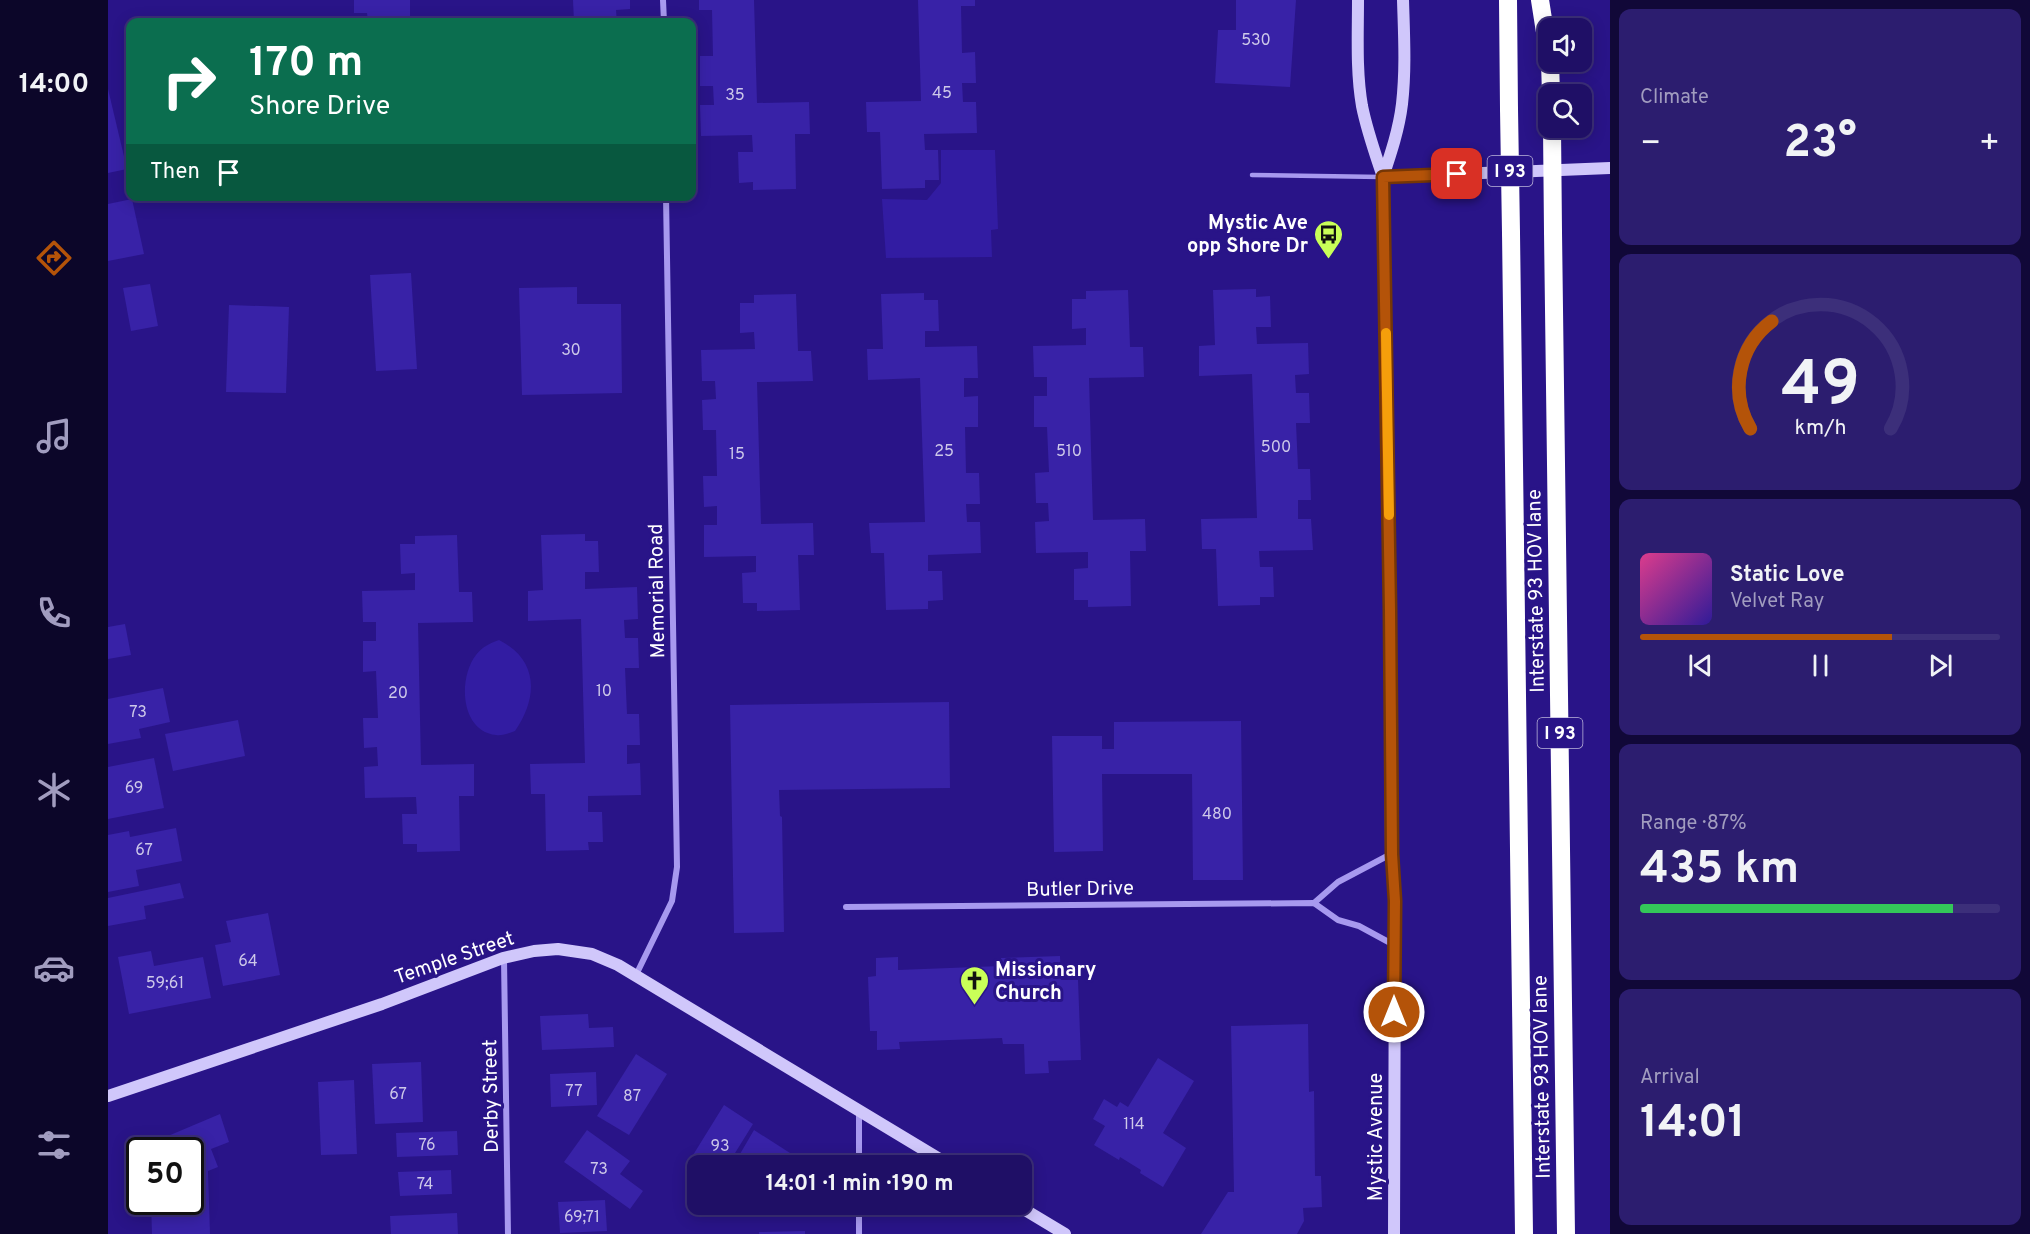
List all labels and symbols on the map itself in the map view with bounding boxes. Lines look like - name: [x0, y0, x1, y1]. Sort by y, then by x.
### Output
- house number: 530: [1241, 31, 1271, 51]
- house number: 45: [932, 84, 952, 104]
- house number: 35: [725, 86, 745, 106]
- pin: [1431, 148, 1482, 199]
- road number: I 93: [1488, 156, 1532, 186]
- place label: Mystic Ave opp Shore Dr: [1187, 211, 1309, 260]
- bus stop icon: Mystic Ave opp Shore Dr: [1313, 218, 1345, 260]
- house number: 30: [561, 341, 581, 361]
- house number: 500: [1261, 438, 1291, 458]
- house number: 25: [934, 442, 954, 462]
- house number: 510: [1056, 442, 1082, 462]
- house number: 15: [729, 445, 745, 465]
- street label: Interstate 93 HOV lane: [1522, 489, 1552, 693]
- street label: Memorial Road: [644, 523, 672, 659]
- house number: 10: [596, 682, 612, 702]
- house number: 20: [388, 684, 408, 704]
- house number: 73: [129, 703, 147, 723]
- road number: I 93: [1538, 718, 1582, 748]
- house number: 69: [125, 779, 143, 799]
- house number: 480: [1202, 805, 1232, 825]
- house number: 67: [135, 841, 153, 861]
- street label: Butler Drive: [1026, 876, 1134, 904]
- street label: Temple Street: [391, 926, 518, 992]
- house number: 64: [238, 952, 258, 972]
- place label: Missionary Church: [995, 958, 1096, 1007]
- church icon: Missionary Church: [958, 964, 990, 1006]
- house number: 59;61: [146, 974, 184, 994]
- street label: Interstate 93 HOV lane: [1528, 975, 1558, 1179]
- position arrow: [1362, 980, 1426, 1044]
- street label: Derby Street: [478, 1039, 506, 1153]
- street label: Mystic Avenue: [1364, 1073, 1390, 1201]
- house number: 77: [565, 1082, 583, 1102]
- house number: 67: [389, 1085, 407, 1105]
- house number: 87: [623, 1087, 641, 1107]
- house number: 114: [1123, 1115, 1145, 1135]
- house number: 76: [418, 1136, 436, 1156]
- speed limit sign: 50: [126, 1137, 204, 1215]
- house number: 93: [710, 1137, 730, 1157]
- house number: 73: [590, 1160, 608, 1180]
- house number: 74: [417, 1175, 433, 1195]
- house number: 69;71: [564, 1208, 600, 1228]

